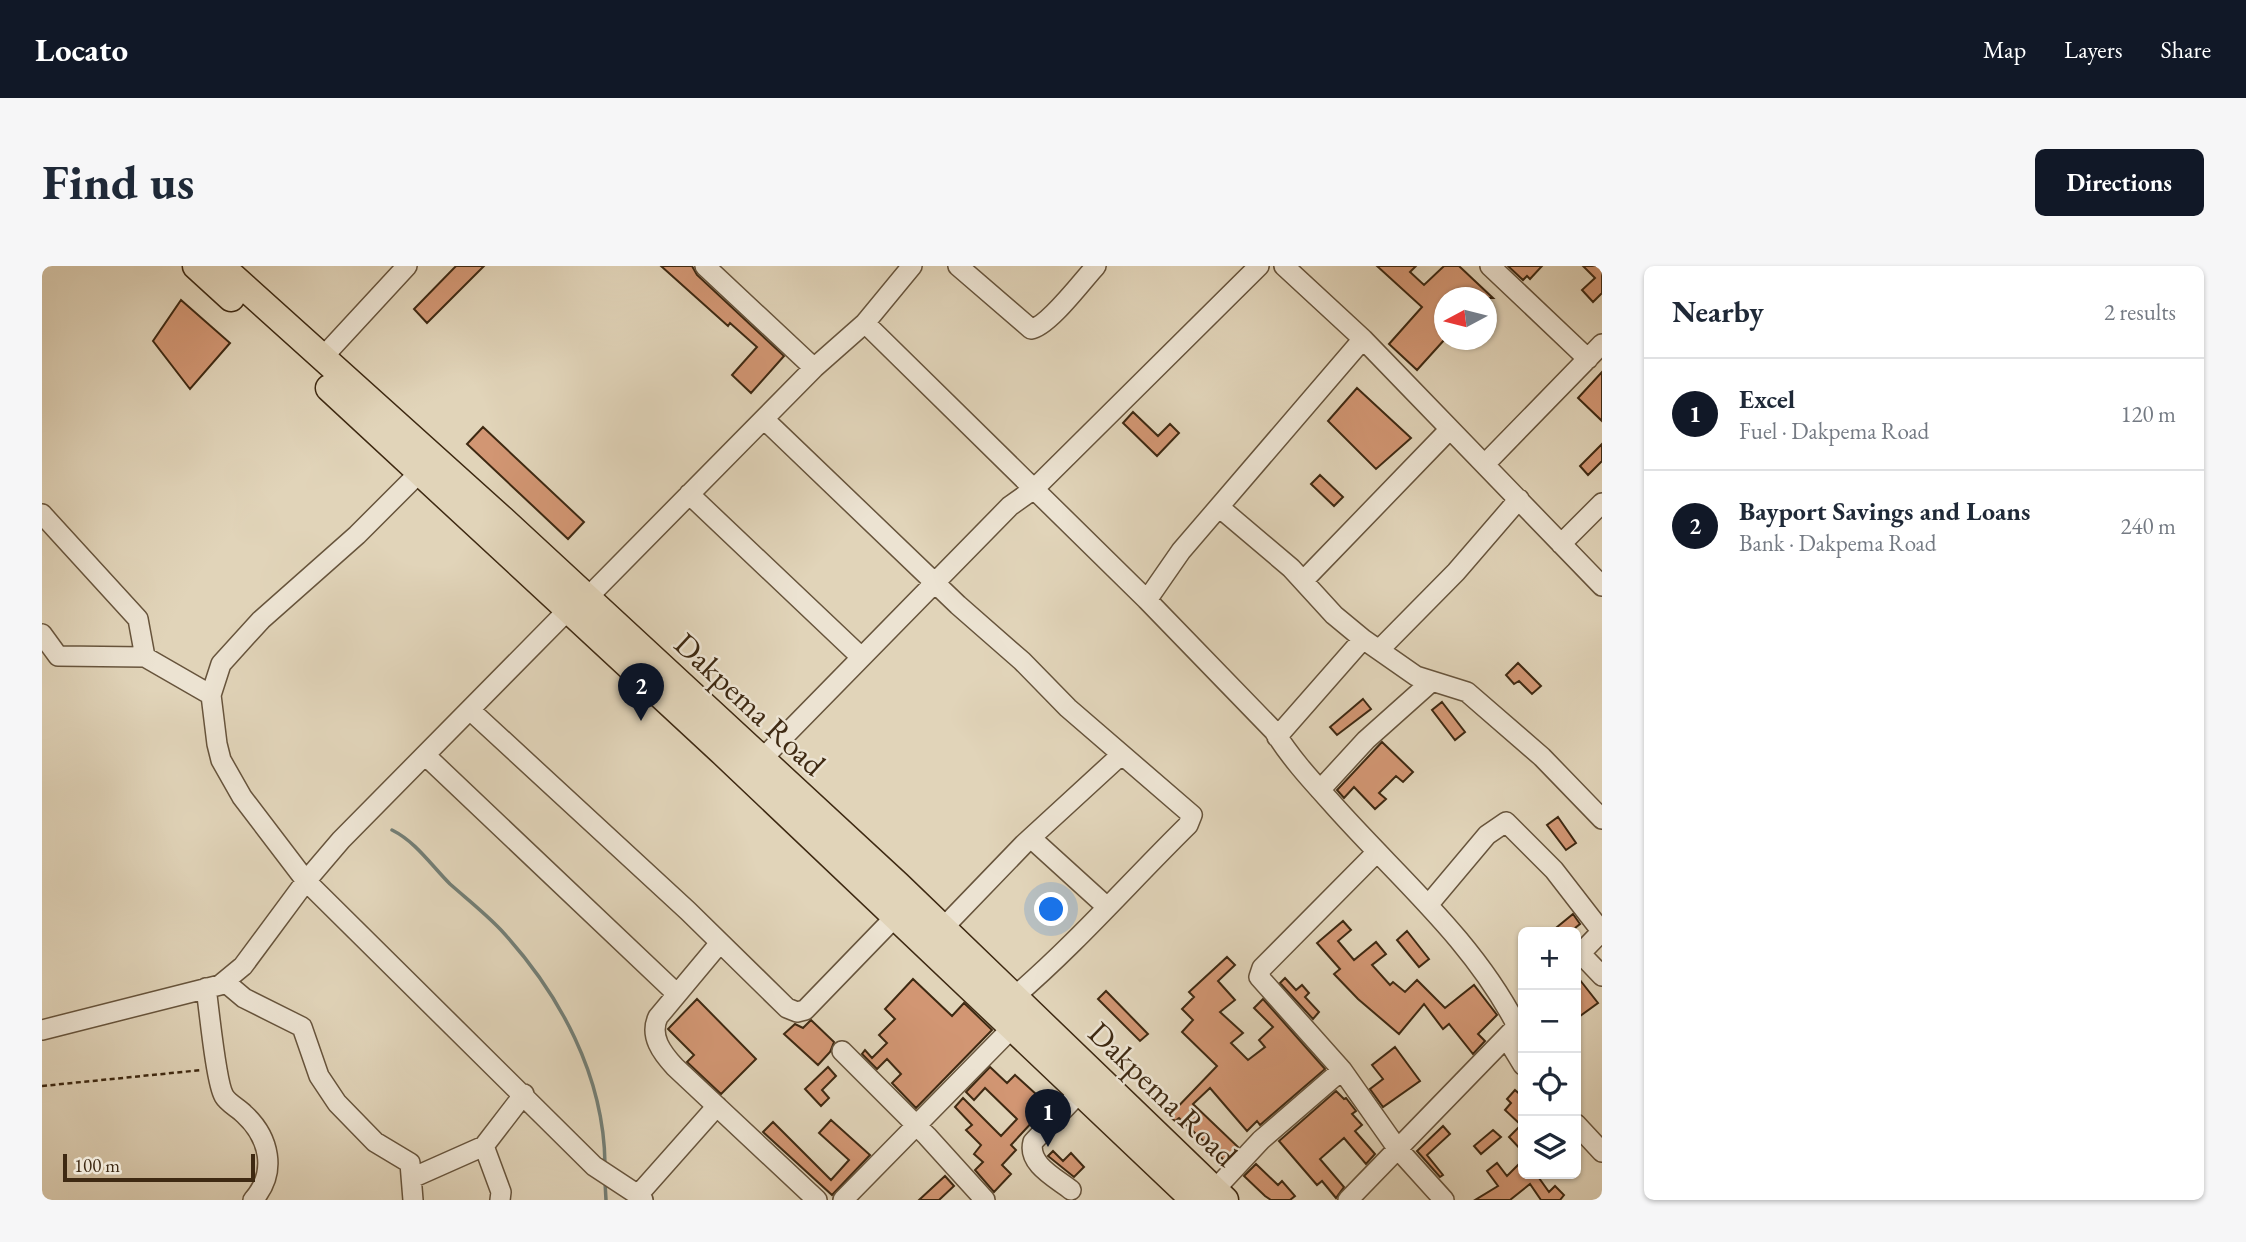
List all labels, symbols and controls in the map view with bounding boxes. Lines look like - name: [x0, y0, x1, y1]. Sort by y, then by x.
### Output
- text: Locato: [35, 28, 128, 71]
- text: Map: [1983, 34, 2026, 65]
- text: Layers: [2064, 34, 2123, 65]
- text: Share: [2161, 34, 2211, 65]
- button: Directions: [2035, 149, 2204, 216]
- text: Find us: [42, 150, 194, 214]
- north arrow: [1434, 287, 1497, 350]
- text: Nearby: [1672, 292, 1764, 331]
- text: 2 results: [2104, 297, 2176, 327]
- text: Excel: [1739, 382, 1795, 416]
- text: 1: [1689, 399, 1701, 429]
- text: 120 m: [2120, 399, 2176, 429]
- text: Fuel · Dakpema Road: [1739, 416, 1929, 446]
- text: Bayport Savings and Loans: [1739, 494, 2030, 528]
- text: 2: [1689, 511, 1701, 541]
- text: 240 m: [2120, 511, 2176, 541]
- text: Bank · Dakpema Road: [1739, 528, 1936, 558]
- street label: Dakpema Road: [665, 623, 835, 785]
- pin: 2: [618, 663, 664, 721]
- your location: [1034, 892, 1068, 926]
- map controls: [1518, 927, 1581, 1179]
- button: +: [1518, 927, 1581, 990]
- button: −: [1518, 990, 1581, 1053]
- street label: Dakpema Road: [1079, 1012, 1247, 1176]
- button: locate: [1518, 1053, 1581, 1116]
- pin: 1: [1025, 1089, 1071, 1147]
- button: layers: [1518, 1116, 1581, 1179]
- scale bar: [63, 1151, 256, 1183]
- text: 100 m: [74, 1153, 120, 1178]

